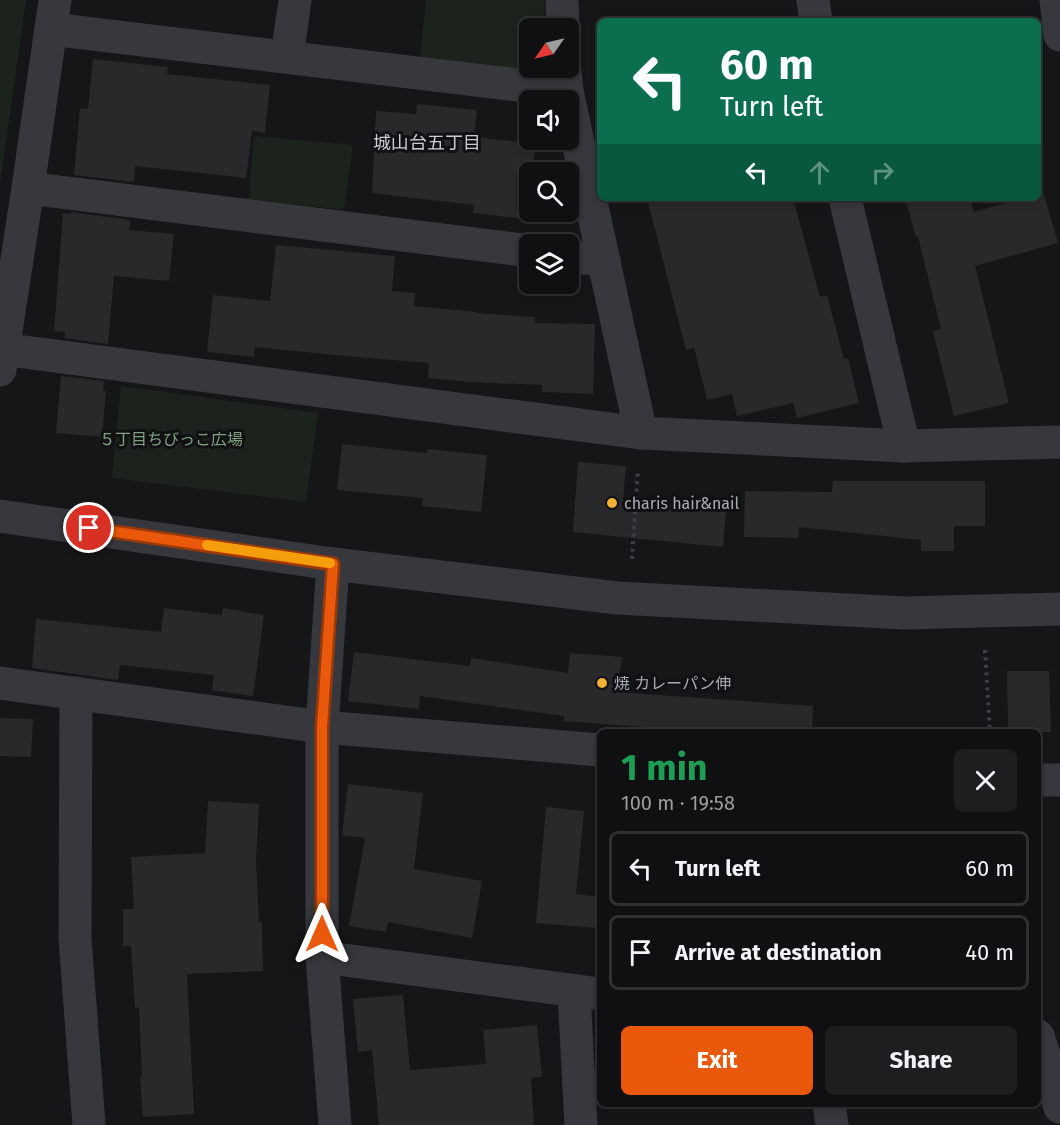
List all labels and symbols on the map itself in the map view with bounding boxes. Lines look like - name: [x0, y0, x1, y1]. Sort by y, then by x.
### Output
- north arrow: [519, 18, 579, 78]
- district label: 城山台五丁目: [373, 132, 481, 154]
- park label: ５丁目ちびっこ広場: [99, 430, 243, 449]
- place label: charis hair&nail: [624, 494, 740, 513]
- marker: charis hair&nail: [605, 496, 619, 510]
- pin: [63, 502, 114, 553]
- place label: 焼 カレーパン伸: [614, 674, 731, 693]
- marker: 焼 カレーパン伸: [595, 676, 609, 690]
- position arrow: [290, 902, 354, 966]

